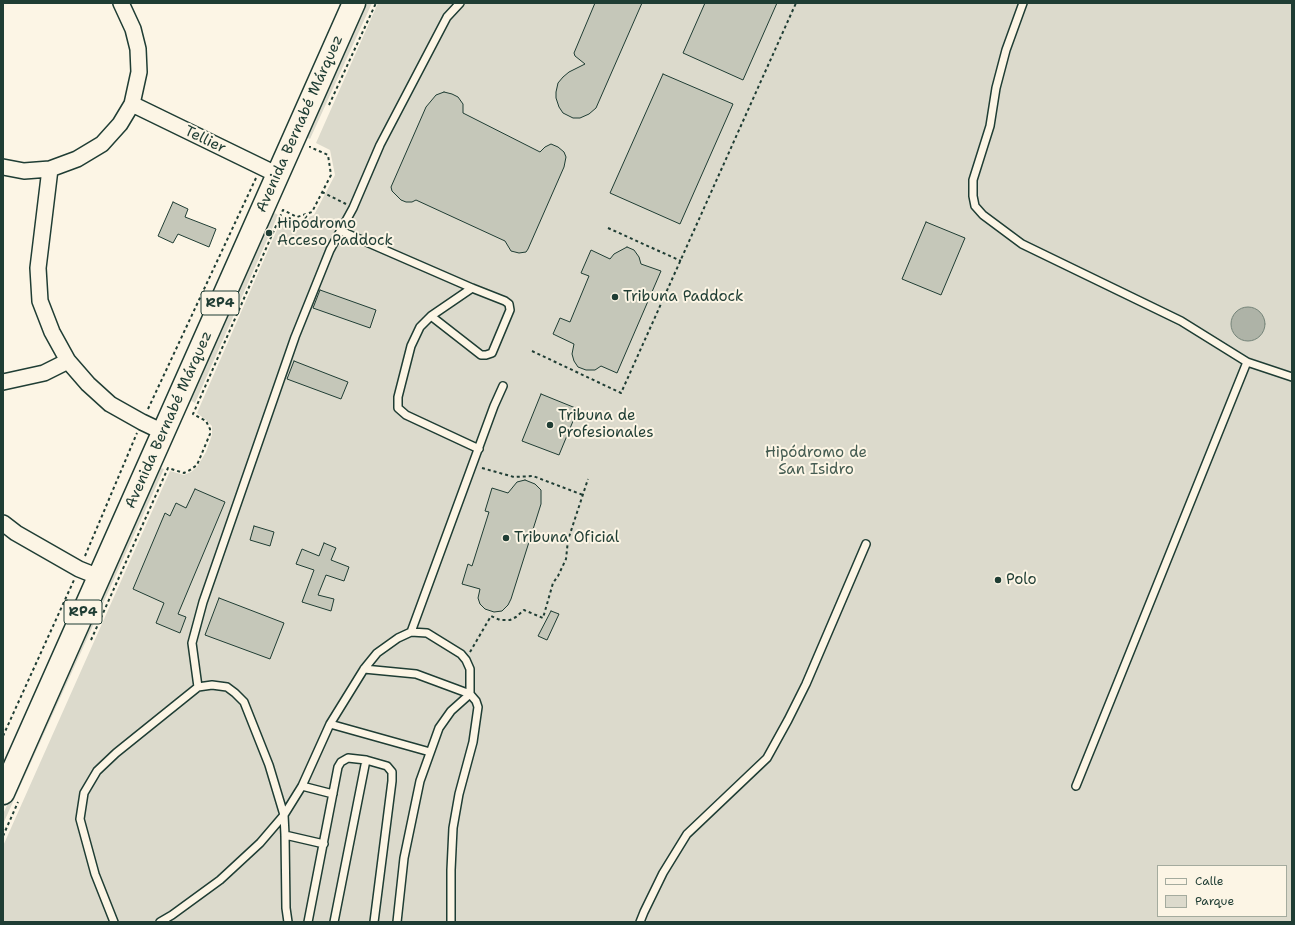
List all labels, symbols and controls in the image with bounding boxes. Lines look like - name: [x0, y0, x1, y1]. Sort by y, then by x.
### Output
- street label: Avenida Bernabé Márquez: [253, 32, 347, 216]
- street label: Tellier: [181, 122, 229, 158]
- place label: Hipódromo Acceso Paddock: [277, 215, 393, 250]
- marker: Hipódromo Acceso Paddock: [264, 228, 274, 238]
- place label: Tribuna Paddock: [623, 288, 744, 306]
- road number: RP4: [201, 291, 239, 315]
- marker: Tribuna Paddock: [610, 292, 620, 302]
- street label: Avenida Bernabé Márquez: [122, 328, 216, 512]
- place label: Tribuna de Profesionales: [558, 407, 654, 442]
- marker: Tribuna de Profesionales: [545, 420, 555, 430]
- park label: Hipódromo de San Isidro: [765, 444, 867, 479]
- place label: Tribuna Oficial: [514, 529, 619, 547]
- marker: Tribuna Oficial: [501, 533, 511, 543]
- place label: Polo: [1006, 571, 1037, 589]
- marker: Polo: [993, 575, 1003, 585]
- road number: RP4: [64, 600, 102, 624]
- legend: [1157, 865, 1287, 917]
- text: Calle: [1195, 873, 1224, 889]
- text: Parque: [1195, 893, 1234, 909]

